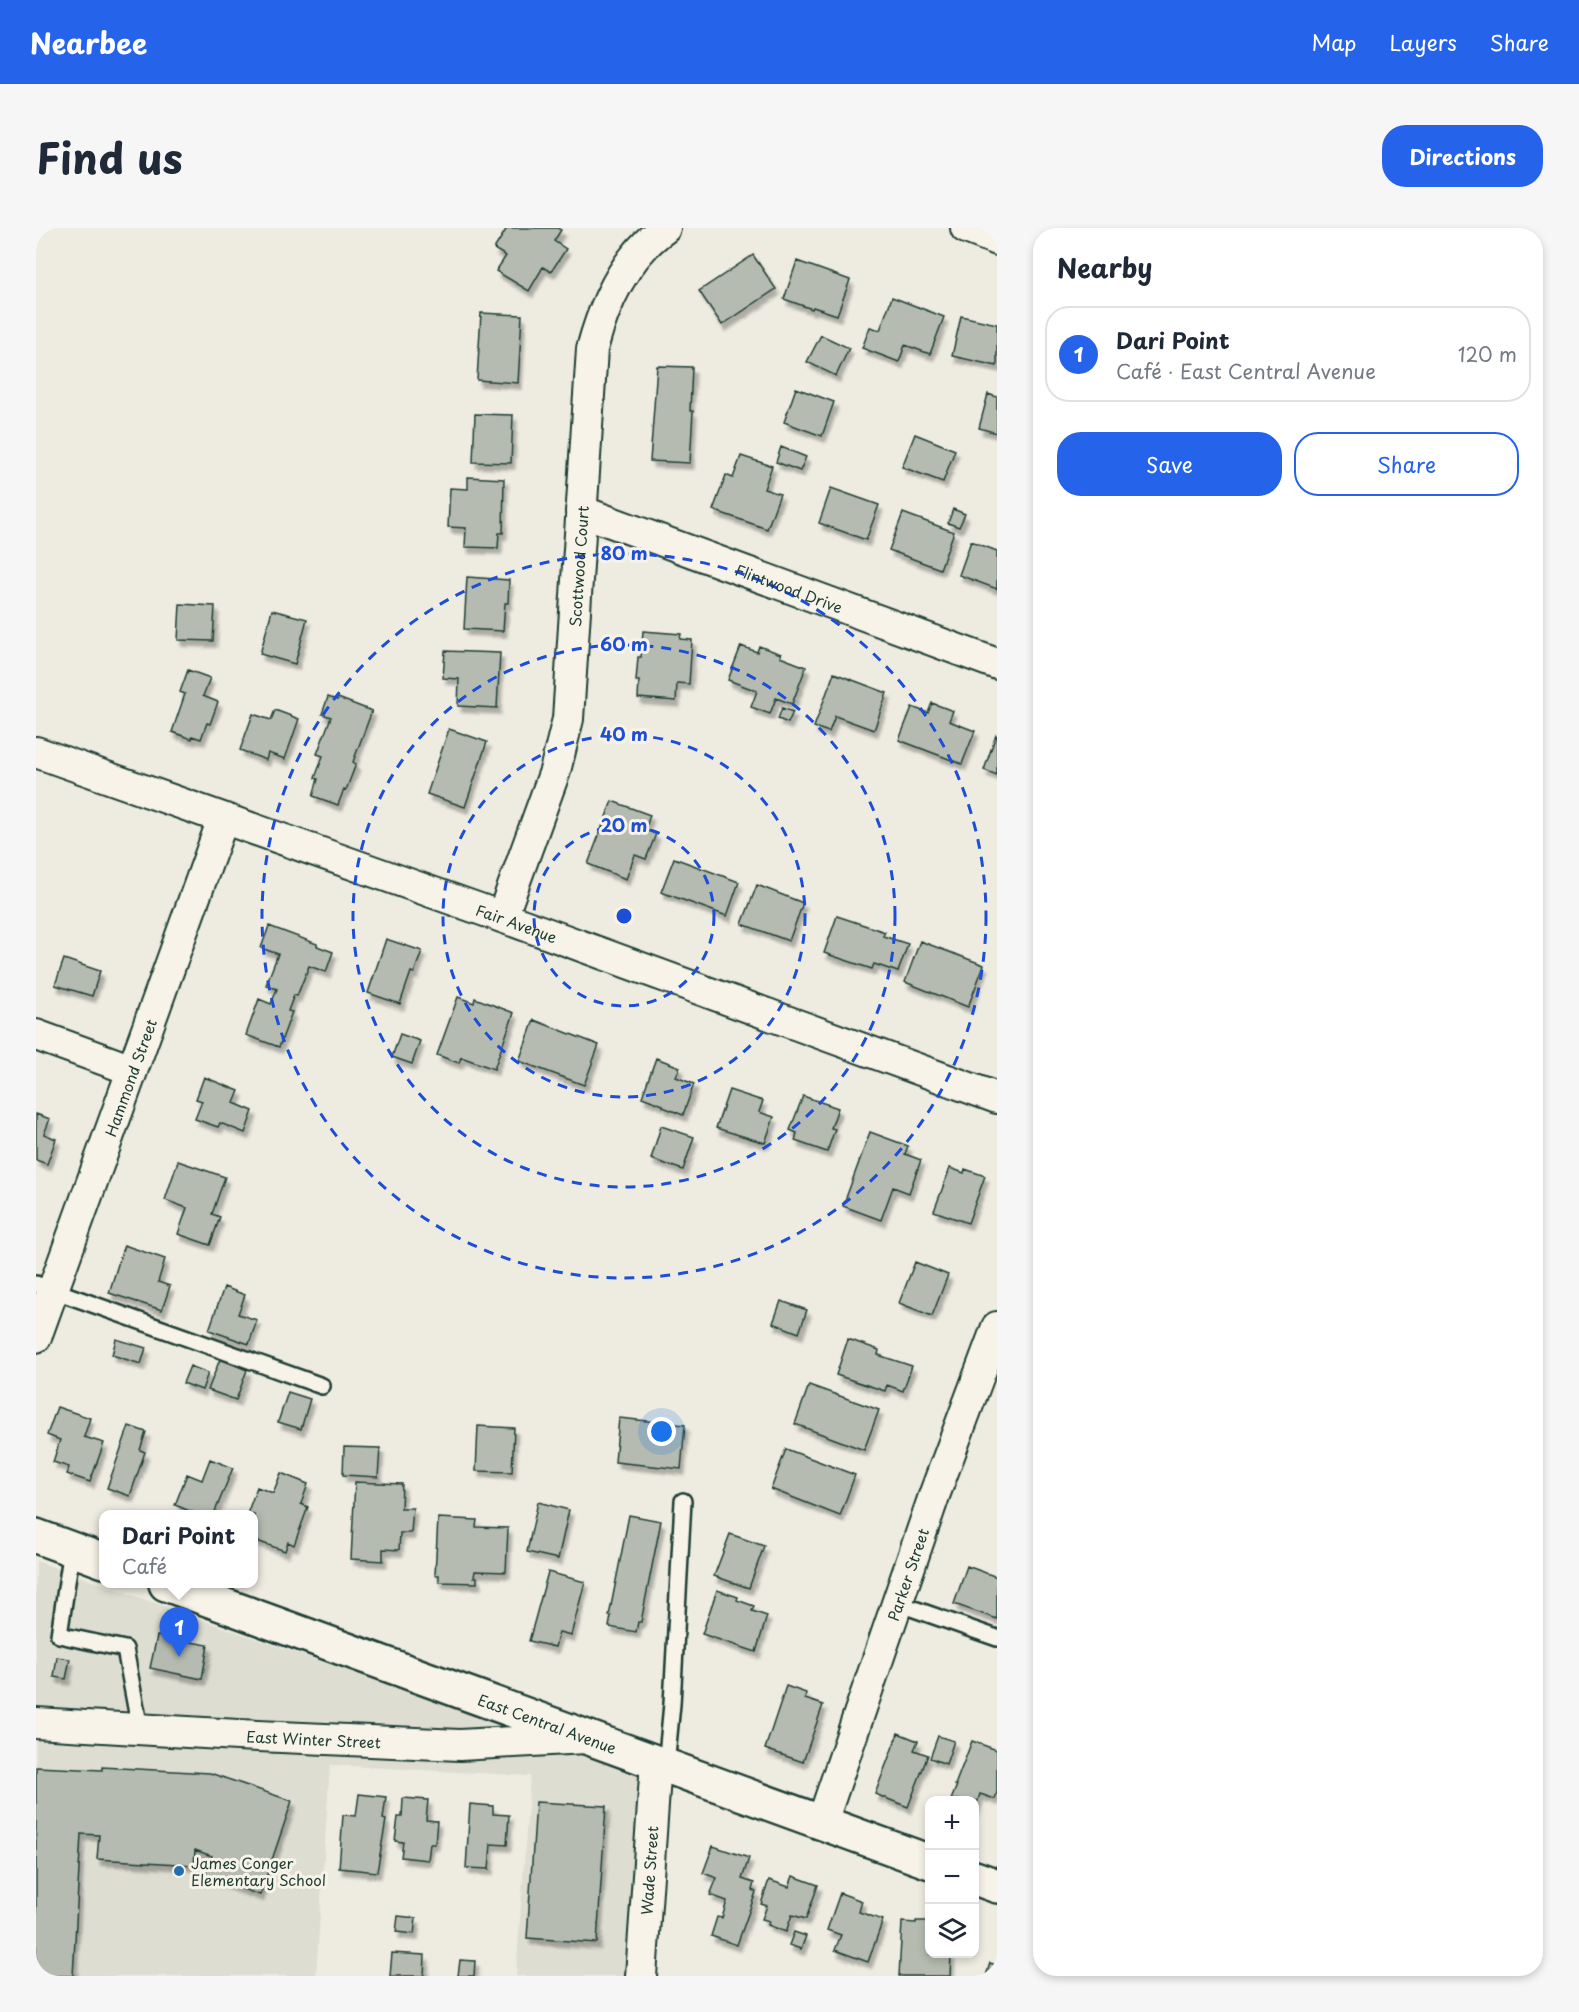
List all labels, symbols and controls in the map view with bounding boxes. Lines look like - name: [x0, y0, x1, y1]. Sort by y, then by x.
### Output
- text: Nearbee: [30, 21, 147, 64]
- text: Map: [1312, 26, 1356, 58]
- text: Layers: [1389, 26, 1457, 58]
- text: Share: [1490, 26, 1549, 58]
- text: Find us: [36, 125, 183, 188]
- button: Directions: [1382, 125, 1543, 187]
- text: Nearby: [1057, 248, 1152, 287]
- text: Dari Point: [1116, 323, 1230, 356]
- text: 1: [1074, 339, 1083, 369]
- text: 120 m: [1458, 339, 1517, 369]
- text: Café · East Central Avenue: [1116, 356, 1376, 386]
- button: Save: [1057, 432, 1282, 496]
- button: Share: [1294, 432, 1519, 496]
- street label: Scottwood Court: [563, 505, 593, 627]
- text: 80 m: [600, 539, 648, 566]
- street label: Flintwood Drive: [733, 557, 846, 618]
- text: 60 m: [600, 630, 648, 657]
- text: 40 m: [600, 720, 648, 747]
- text: 20 m: [601, 811, 647, 838]
- street label: Fair Avenue: [473, 897, 560, 948]
- centre of rings: [614, 906, 634, 926]
- street label: Hammond Street: [98, 1015, 162, 1139]
- your location: [647, 1417, 676, 1446]
- popup: [99, 1510, 258, 1588]
- text: Dari Point: [122, 1518, 235, 1551]
- street label: Parker Street: [881, 1525, 934, 1624]
- text: Café: [122, 1551, 167, 1581]
- pin: 1: [160, 1608, 198, 1657]
- street label: East Central Avenue: [475, 1687, 620, 1759]
- street label: East Winter Street: [246, 1724, 381, 1753]
- map controls: [925, 1796, 979, 1958]
- button: +: [925, 1796, 979, 1850]
- street label: Wade Street: [634, 1825, 663, 1916]
- button: −: [925, 1850, 979, 1904]
- place label: James Conger Elementary School: [191, 1851, 326, 1891]
- marker: James Conger Elementary School: [172, 1864, 186, 1878]
- button: layers: [925, 1904, 979, 1958]

